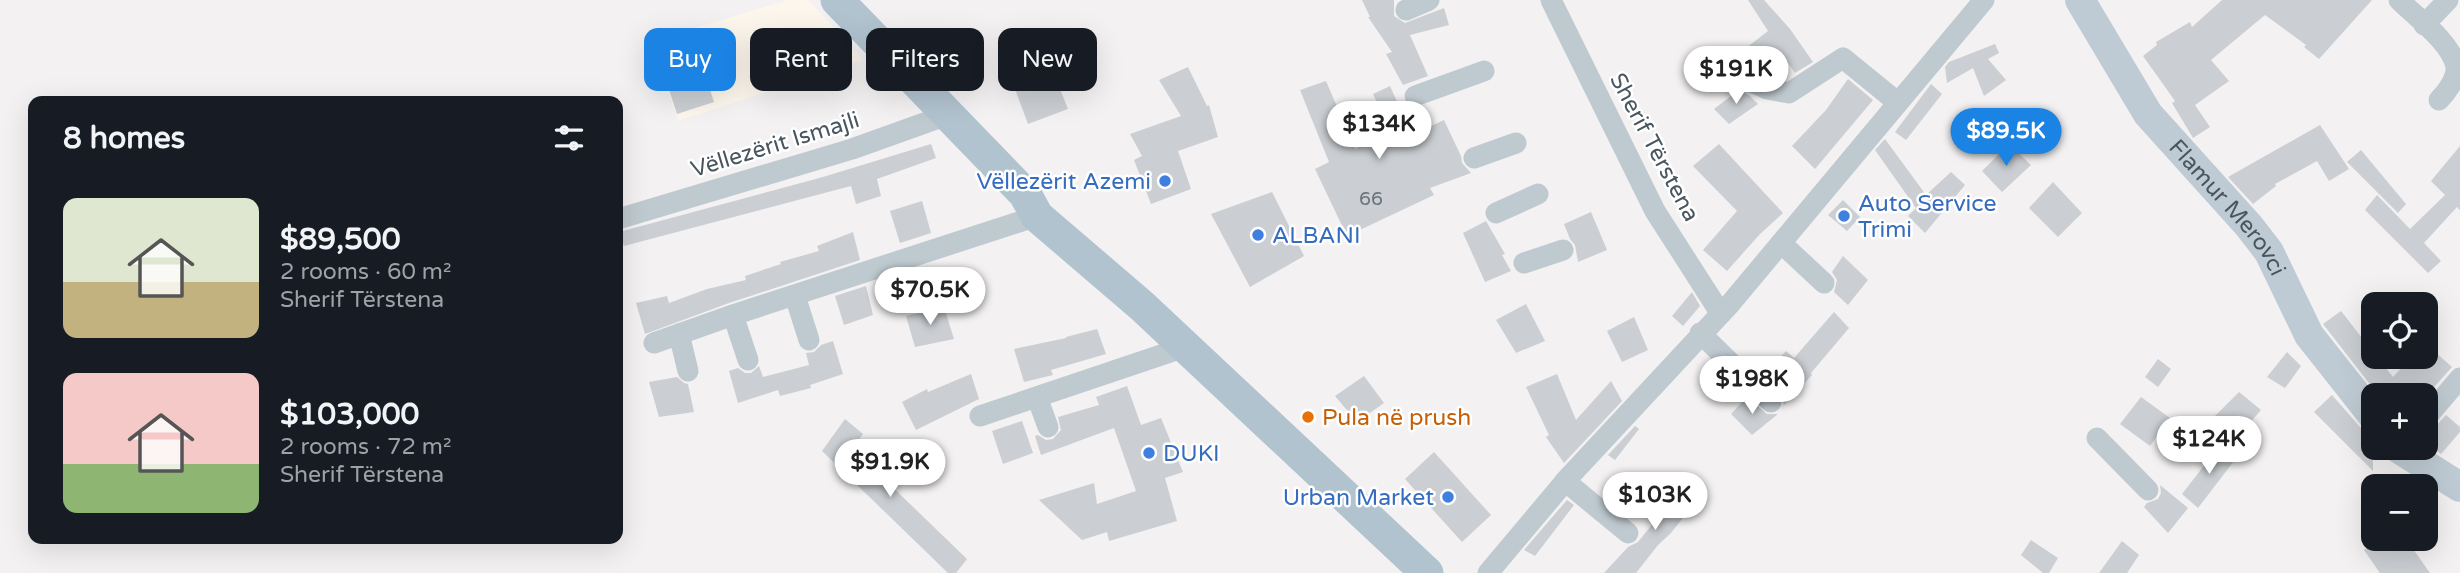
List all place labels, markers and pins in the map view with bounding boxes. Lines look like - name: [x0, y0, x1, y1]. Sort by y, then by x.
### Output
- pin: $191K: [1687, 46, 1785, 106]
- pin: $134K: [1330, 102, 1428, 161]
- pin: $89.5K: [1949, 108, 2063, 168]
- place label: Vëllezërit Azemi: [977, 168, 1151, 196]
- marker: Vëllezërit Azemi: [1157, 173, 1173, 189]
- place label: Auto Service Trimi: [1858, 190, 1997, 244]
- marker: Auto Service Trimi: [1836, 208, 1852, 224]
- place label: ALBANI: [1272, 222, 1361, 250]
- marker: ALBANI: [1250, 227, 1266, 243]
- pin: $70.5K: [873, 268, 987, 327]
- pin: $198K: [1703, 356, 1801, 416]
- place label: Pula në prush: [1322, 404, 1471, 432]
- marker: Pula në prush: [1300, 409, 1316, 425]
- pin: $124K: [2160, 416, 2258, 476]
- pin: $91.9K: [833, 440, 947, 499]
- place label: DUKI: [1163, 440, 1220, 468]
- marker: DUKI: [1141, 445, 1157, 461]
- pin: $103K: [1606, 472, 1704, 532]
- place label: Urban Market: [1283, 484, 1434, 512]
- marker: Urban Market: [1440, 489, 1456, 505]

